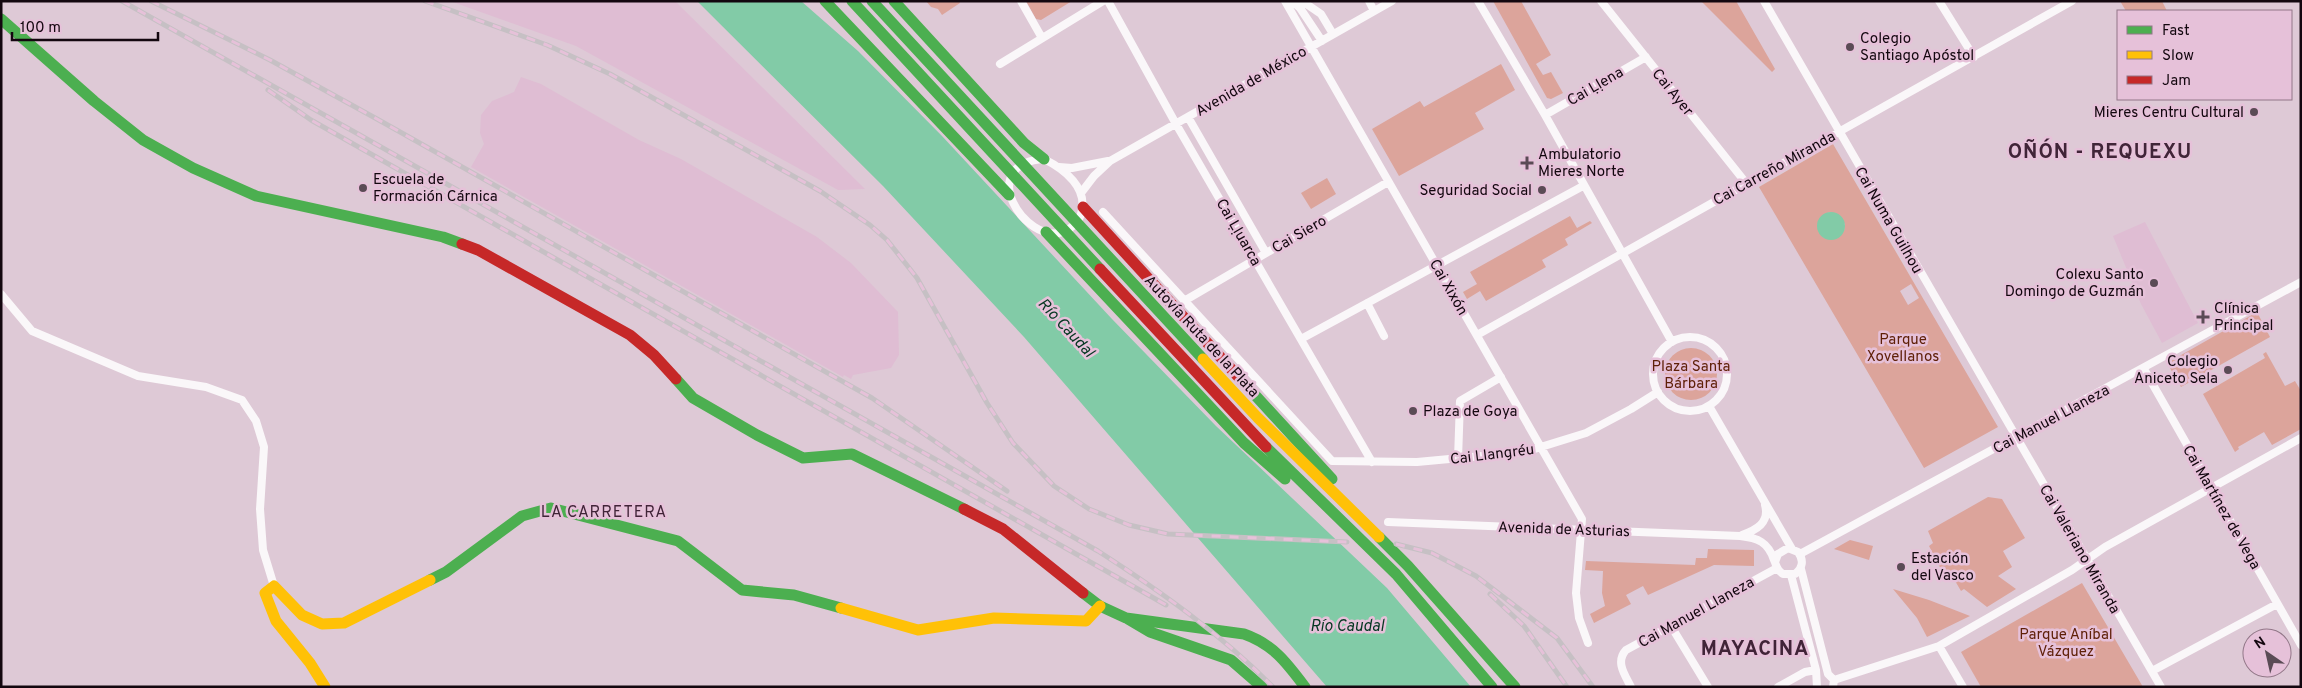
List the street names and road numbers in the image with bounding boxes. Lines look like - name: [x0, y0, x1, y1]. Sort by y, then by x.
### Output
- street label: Avenida de México: [1193, 43, 1311, 122]
- street label: Cai Ḷḷena: [1564, 64, 1627, 111]
- street label: Cai Ayer: [1647, 65, 1697, 121]
- street label: Cai Carreño Miranda: [1710, 128, 1839, 211]
- street label: Cai Numa Guilhou: [1849, 164, 1926, 278]
- street label: Cai Ḷḷuarca: [1211, 196, 1265, 270]
- street label: Cai Siero: [1269, 212, 1330, 258]
- street label: Cai Xixón: [1424, 256, 1471, 319]
- street label: Autovía Ruta de la Plata: [1139, 272, 1262, 402]
- street label: Cai Manuel Llaneza: [1990, 382, 2113, 459]
- street label: Cai Llangréu: [1449, 441, 1535, 470]
- street label: Cai Martínez de Vega: [2177, 442, 2264, 573]
- street label: Cai Valeriano Miranda: [2034, 482, 2123, 618]
- street label: Avenida de Asturias: [1498, 519, 1630, 542]
- street label: Cai Manuel Llaneza: [1636, 574, 1758, 653]

